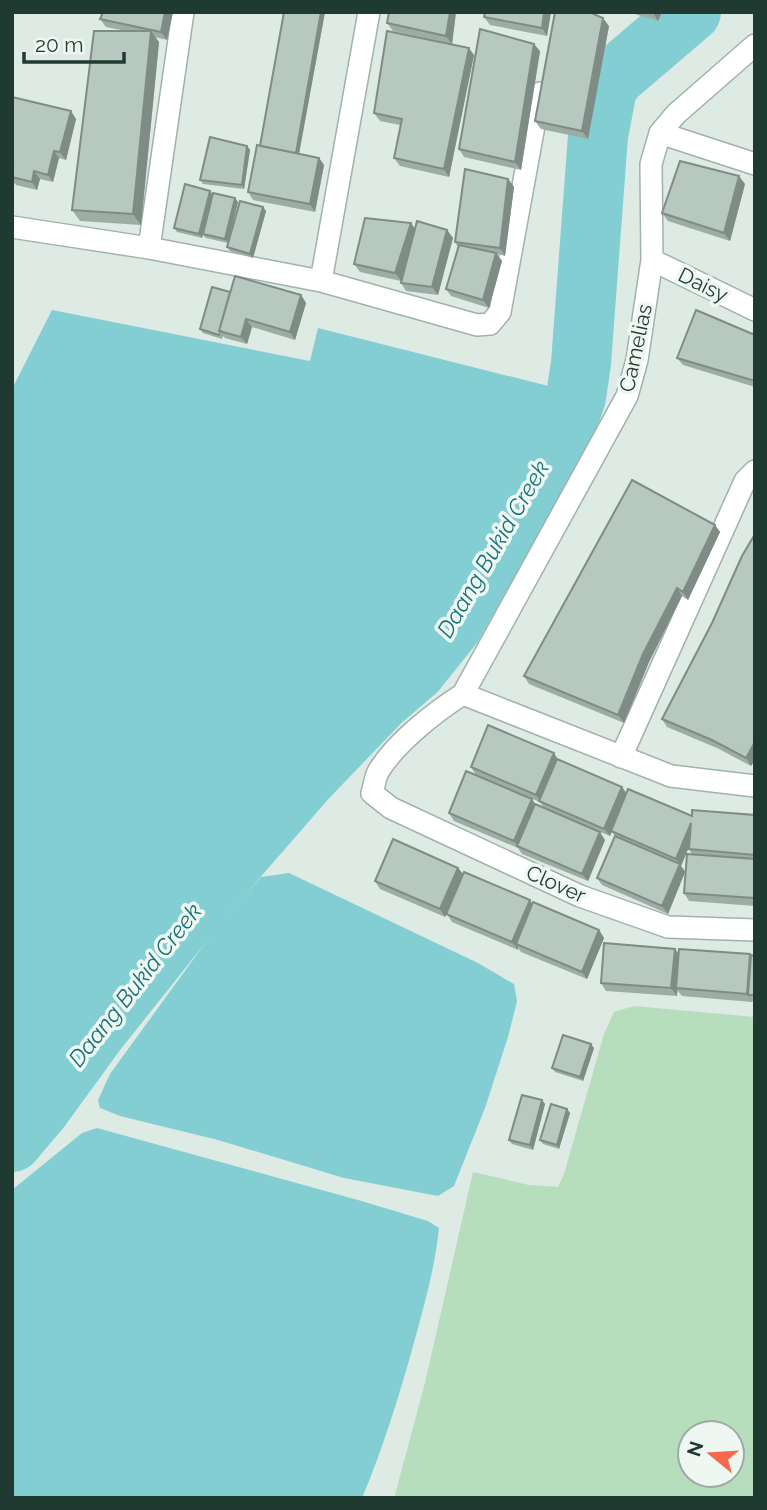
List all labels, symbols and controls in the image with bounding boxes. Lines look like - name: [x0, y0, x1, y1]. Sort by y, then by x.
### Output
- scale bar: [24, 21, 124, 65]
- text: 20 m: [35, 32, 83, 57]
- street label: Daisy: [674, 262, 732, 307]
- street label: Camelias: [614, 302, 657, 394]
- water label: Daang Bukid Creek: [431, 456, 554, 642]
- street label: Clover: [522, 859, 591, 908]
- water label: Daang Bukid Creek: [63, 898, 207, 1072]
- north arrow: [676, 1419, 746, 1489]
- text: N: [682, 1438, 708, 1459]

